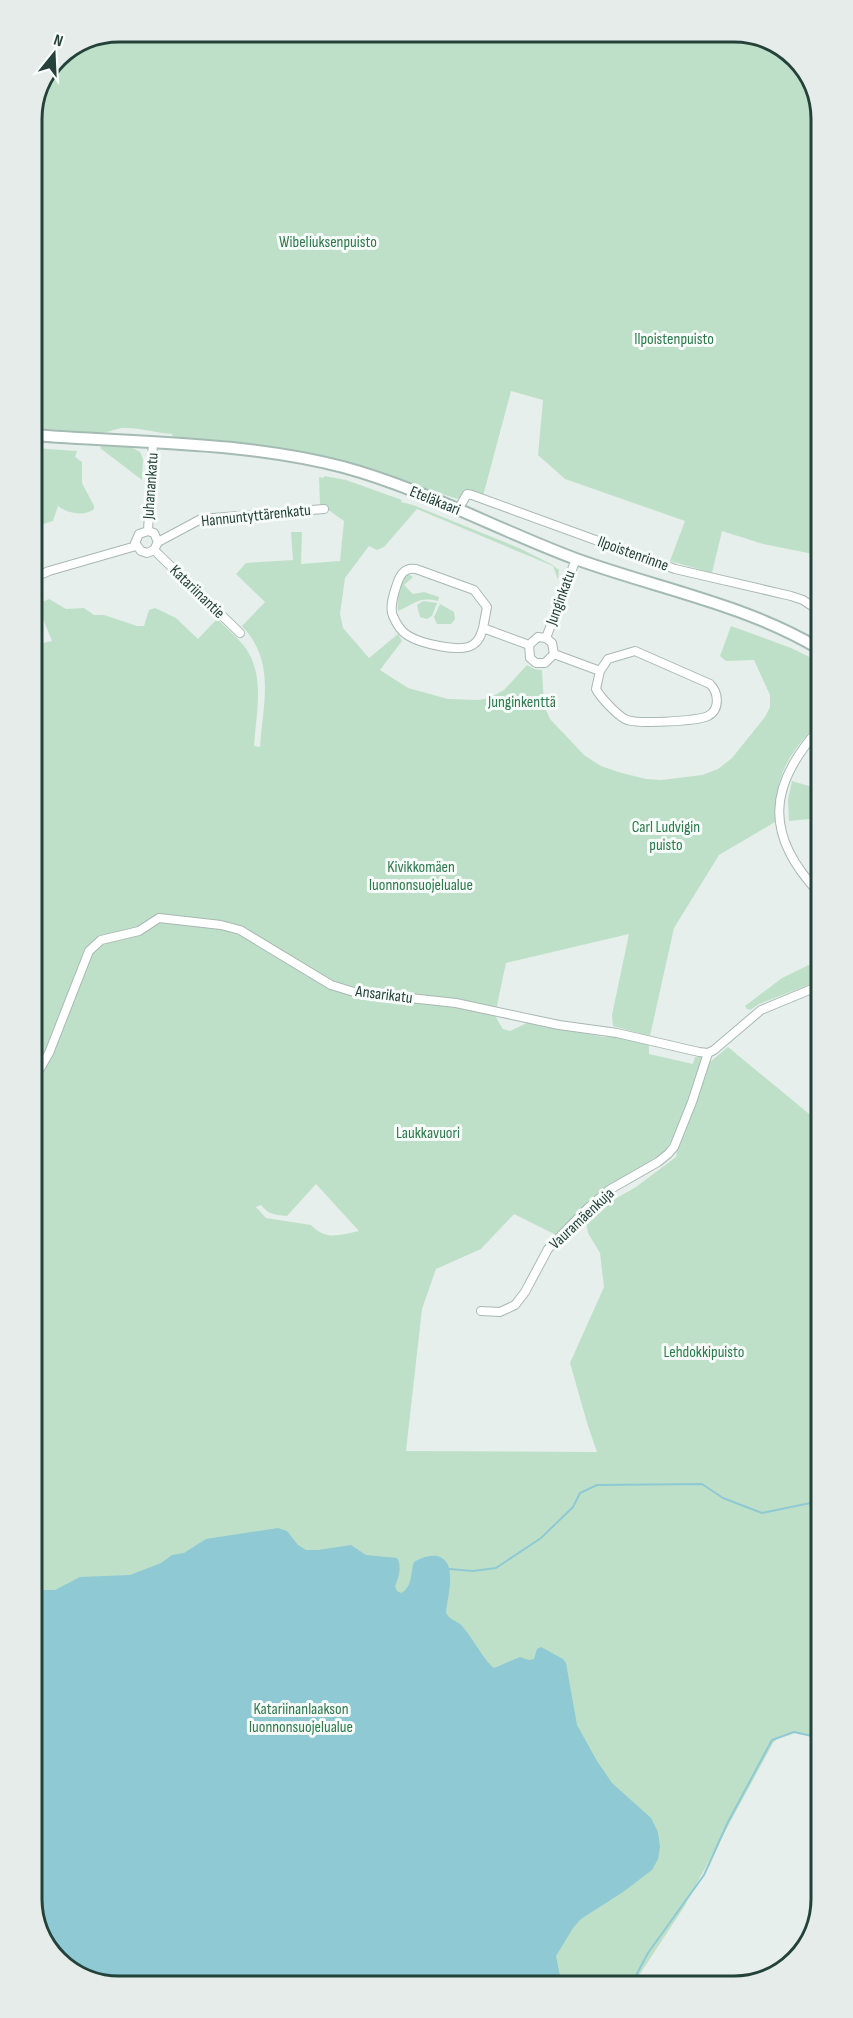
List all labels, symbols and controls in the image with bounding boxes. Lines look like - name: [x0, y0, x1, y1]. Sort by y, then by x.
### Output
- north arrow: [24, 24, 84, 84]
- text: N: [51, 31, 65, 52]
- park label: Wibeliuksenpuisto: [279, 233, 377, 252]
- park label: Ilpoistenpuisto: [634, 330, 714, 349]
- street label: Juhanankatu: [139, 452, 163, 521]
- street label: Eteläkaari: [407, 482, 463, 520]
- street label: Hannuntyttärenkatu: [200, 501, 312, 531]
- street label: Ilpoistenrinne: [595, 532, 671, 576]
- street label: Katariinantie: [166, 561, 228, 623]
- street label: Junginkatu: [542, 568, 580, 629]
- park label: Junginkenttä: [487, 693, 556, 712]
- park label: Carl Ludvigin puisto: [632, 818, 700, 855]
- park label: Kivikkomäen luonnonsuojelualue: [369, 858, 473, 895]
- street label: Ansarikatu: [353, 982, 414, 1008]
- park label: Laukkavuori: [396, 1124, 460, 1143]
- street label: Vauramäenkuja: [546, 1184, 618, 1254]
- park label: Lehdokkipuisto: [664, 1343, 744, 1362]
- park label: Katariinanlaakson luonnonsuojelualue: [249, 1700, 353, 1737]

